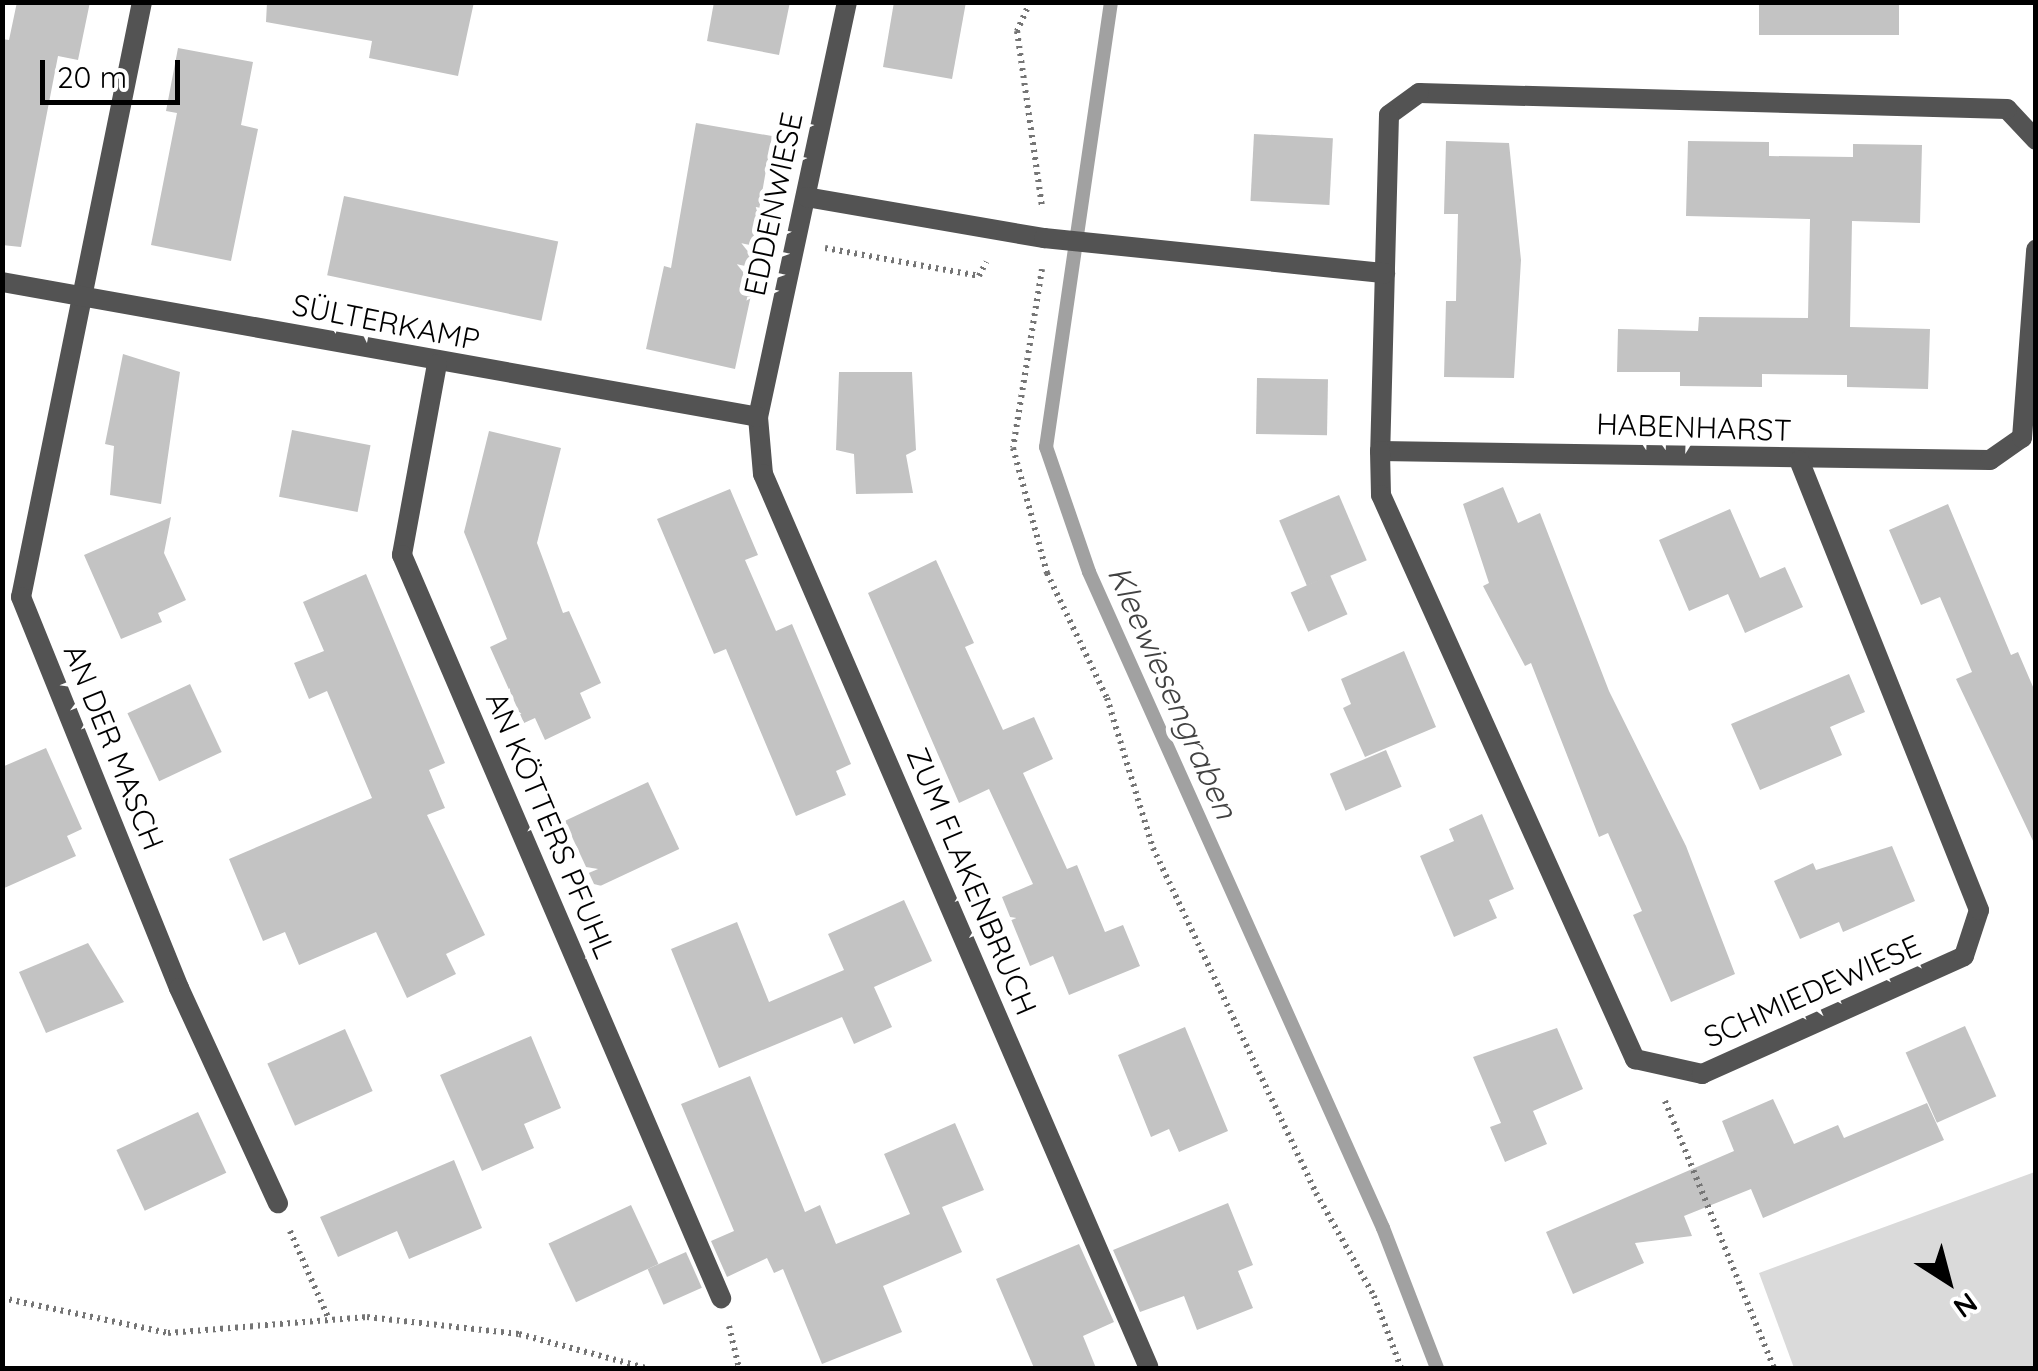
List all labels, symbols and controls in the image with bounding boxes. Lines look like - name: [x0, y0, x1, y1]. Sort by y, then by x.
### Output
- scale bar: [45, 40, 185, 102]
- text: 20 m: [57, 58, 127, 96]
- street label: EDDENWIESE: [736, 109, 810, 299]
- street label: SÜLTERKAMP: [289, 286, 483, 358]
- street label: HABENHARST: [1596, 406, 1792, 448]
- water label: Kleewiesengraben: [1100, 560, 1246, 824]
- street label: AN DER MASCH: [56, 639, 172, 855]
- street label: AN KÖTTERS PFUHL: [479, 686, 623, 964]
- street label: ZUM FLAKENBRUCH: [899, 742, 1045, 1020]
- street label: SCHMIEDEWIESE: [1698, 927, 1926, 1055]
- north arrow: [1898, 1231, 1998, 1331]
- text: N: [1947, 1285, 1985, 1326]

